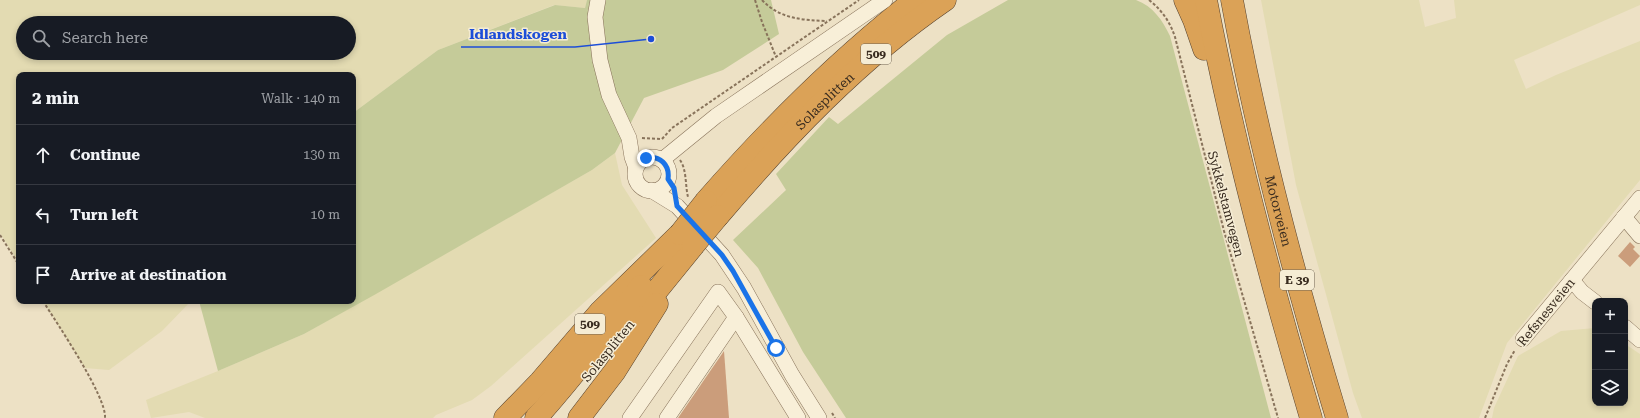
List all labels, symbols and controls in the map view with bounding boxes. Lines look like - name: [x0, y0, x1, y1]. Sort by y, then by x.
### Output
- search box: [16, 16, 356, 60]
- callout: Idlandskogen: [461, 21, 575, 47]
- text: Idlandskogen: [469, 26, 567, 42]
- icon: search: [30, 27, 52, 49]
- text: Search here: [62, 29, 148, 47]
- road number: 509: [861, 44, 891, 64]
- street label: Solasplitten: [792, 69, 857, 133]
- text: 2 min: [32, 88, 79, 108]
- text: Walk · 140 m: [261, 91, 340, 106]
- icon: ahead: [32, 144, 54, 166]
- text: Continue: [70, 146, 140, 164]
- text: 130 m: [303, 147, 340, 162]
- route end: [637, 149, 655, 167]
- street label: Sykkelstamvegen: [1205, 149, 1248, 259]
- street label: Motorveien: [1262, 174, 1295, 249]
- icon: left: [32, 204, 54, 226]
- text: Turn left: [70, 206, 138, 224]
- text: 10 m: [310, 207, 340, 222]
- icon: arrive: [32, 264, 54, 286]
- text: Arrive at destination: [70, 266, 226, 284]
- road number: E 39: [1280, 270, 1314, 290]
- street label: Refsnesveien: [1514, 275, 1578, 349]
- map controls: [1592, 298, 1628, 406]
- button: +: [1592, 298, 1628, 334]
- road number: 509: [575, 314, 605, 334]
- street label: Solasplitten: [578, 317, 638, 385]
- button: −: [1592, 334, 1628, 370]
- route start: [767, 339, 785, 357]
- button: layers: [1592, 370, 1628, 406]

